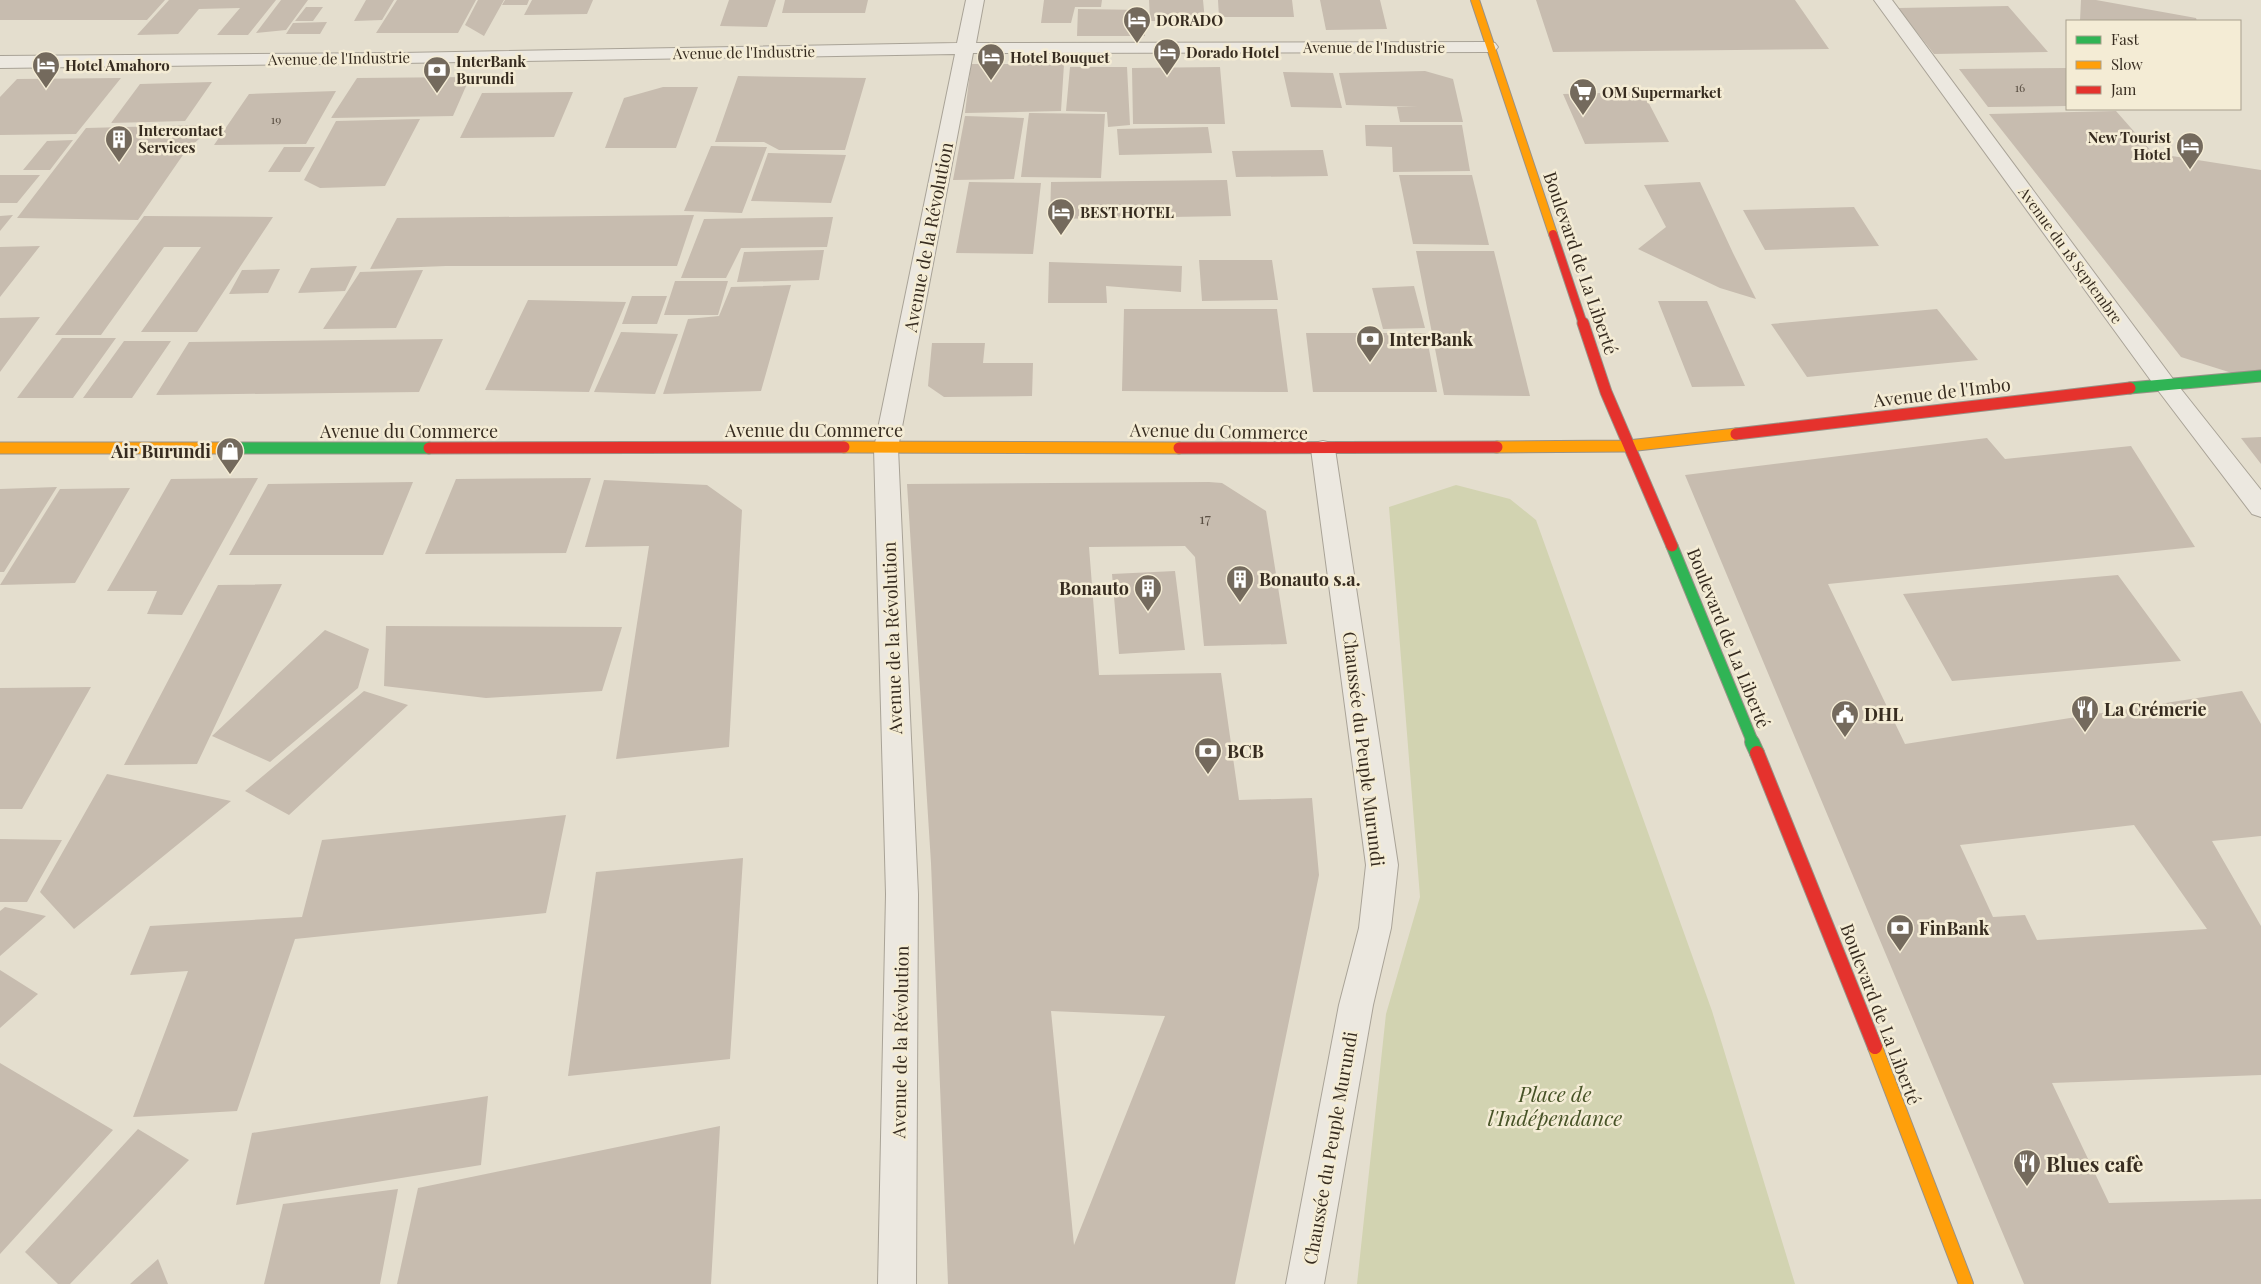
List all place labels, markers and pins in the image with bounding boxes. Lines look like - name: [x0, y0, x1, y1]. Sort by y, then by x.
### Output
- hotel icon: DORADO: [1122, 5, 1152, 44]
- place label: DORADO: [1156, 10, 1223, 30]
- hotel icon: Dorado Hotel: [1152, 37, 1182, 76]
- hotel icon: Hotel Bouquet: [976, 42, 1006, 81]
- place label: Dorado Hotel: [1186, 42, 1280, 62]
- place label: Hotel Bouquet: [1010, 47, 1110, 67]
- hotel icon: Hotel Amahoro: [31, 50, 61, 89]
- place label: InterBank Burundi: [456, 51, 526, 88]
- place label: Hotel Amahoro: [65, 55, 170, 75]
- bank icon: InterBank Burundi: [422, 55, 452, 94]
- supermarket icon: OM Supermarket: [1568, 77, 1598, 116]
- place label: OM Supermarket: [1602, 82, 1722, 102]
- place label: Intercontact Services: [138, 120, 224, 157]
- building icon: Intercontact Services: [104, 124, 134, 163]
- place label: New Tourist Hotel: [2088, 127, 2172, 164]
- hotel icon: New Tourist Hotel: [2175, 131, 2205, 170]
- hotel icon: BEST HOTEL: [1046, 197, 1076, 236]
- place label: BEST HOTEL: [1080, 202, 1174, 222]
- bank icon: InterBank: [1355, 324, 1385, 363]
- place label: InterBank: [1389, 327, 1474, 351]
- shop icon: Air Burundi: [215, 436, 245, 475]
- place label: Air Burundi: [110, 439, 211, 463]
- building icon: Bonauto s.a.: [1225, 564, 1255, 603]
- place label: Bonauto s.a.: [1259, 567, 1361, 591]
- building icon: Bonauto: [1133, 573, 1163, 612]
- place label: Bonauto: [1059, 576, 1129, 600]
- restaurant icon: La Crémerie: [2070, 694, 2100, 733]
- place label: La Crémerie: [2104, 697, 2207, 721]
- public building icon: DHL: [1830, 699, 1860, 738]
- place label: DHL: [1864, 702, 1903, 726]
- bank icon: BCB: [1193, 736, 1223, 775]
- place label: BCB: [1227, 739, 1264, 763]
- bank icon: FinBank: [1885, 913, 1915, 952]
- place label: FinBank: [1919, 916, 1990, 940]
- restaurant icon: Blues cafè: [2012, 1148, 2042, 1187]
- place label: Blues cafè: [2046, 1149, 2143, 1177]

